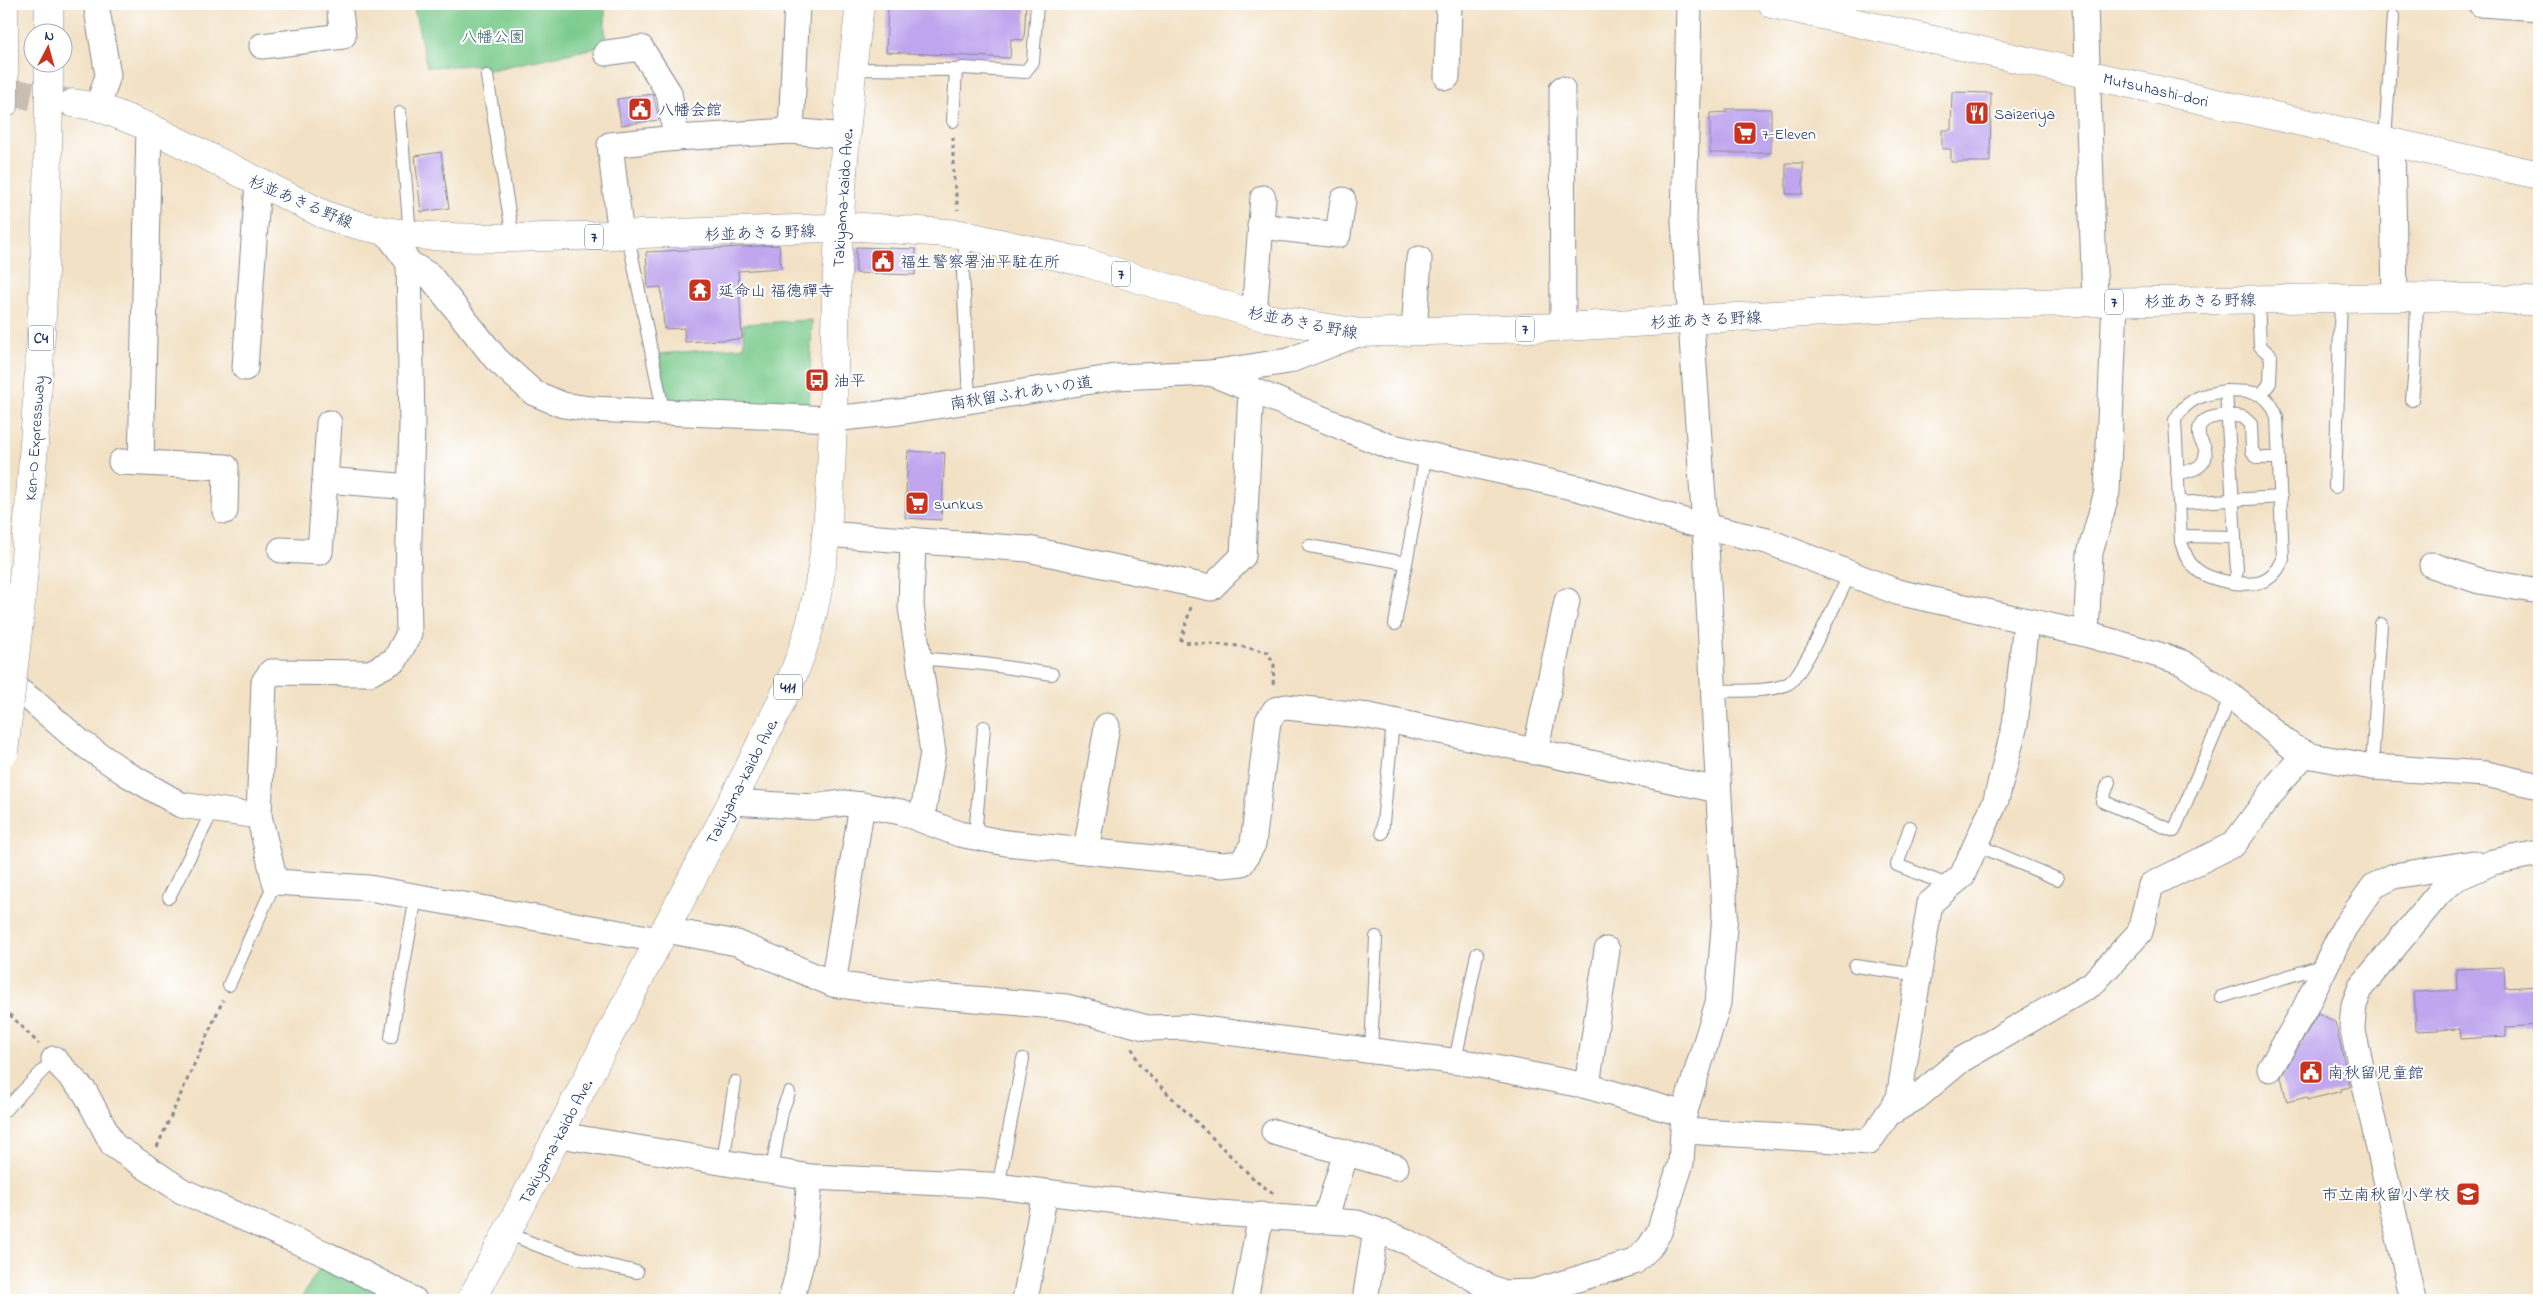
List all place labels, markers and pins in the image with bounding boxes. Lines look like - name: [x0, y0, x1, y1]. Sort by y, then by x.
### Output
- public building icon: 八幡会館: [627, 96, 653, 122]
- place label: 八幡会館: [658, 99, 722, 123]
- restaurant icon: Saizeriya: [1964, 100, 1990, 126]
- place label: Saizeriya: [1994, 103, 2055, 127]
- supermarket icon: 7-Eleven: [1732, 120, 1758, 146]
- place label: 7-Eleven: [1762, 123, 1816, 147]
- public building icon: 福生警察署油平駐在所: [870, 248, 896, 274]
- place label: 福生警察署油平駐在所: [900, 251, 1060, 275]
- temple icon: 延命山 福德禪寺: [687, 277, 713, 303]
- place label: 延命山 福德禪寺: [718, 280, 834, 304]
- bus stop icon: 油平: [804, 367, 830, 393]
- place label: 油平: [834, 370, 866, 394]
- supermarket icon: sunkus: [904, 490, 930, 516]
- place label: sunkus: [934, 493, 983, 517]
- public building icon: 南秋留児童館: [2298, 1059, 2324, 1085]
- place label: 南秋留児童館: [2328, 1062, 2424, 1086]
- school or university icon: 市立南秋留小学校: [2455, 1181, 2481, 1207]
- place label: 市立南秋留小学校: [2322, 1184, 2450, 1208]

